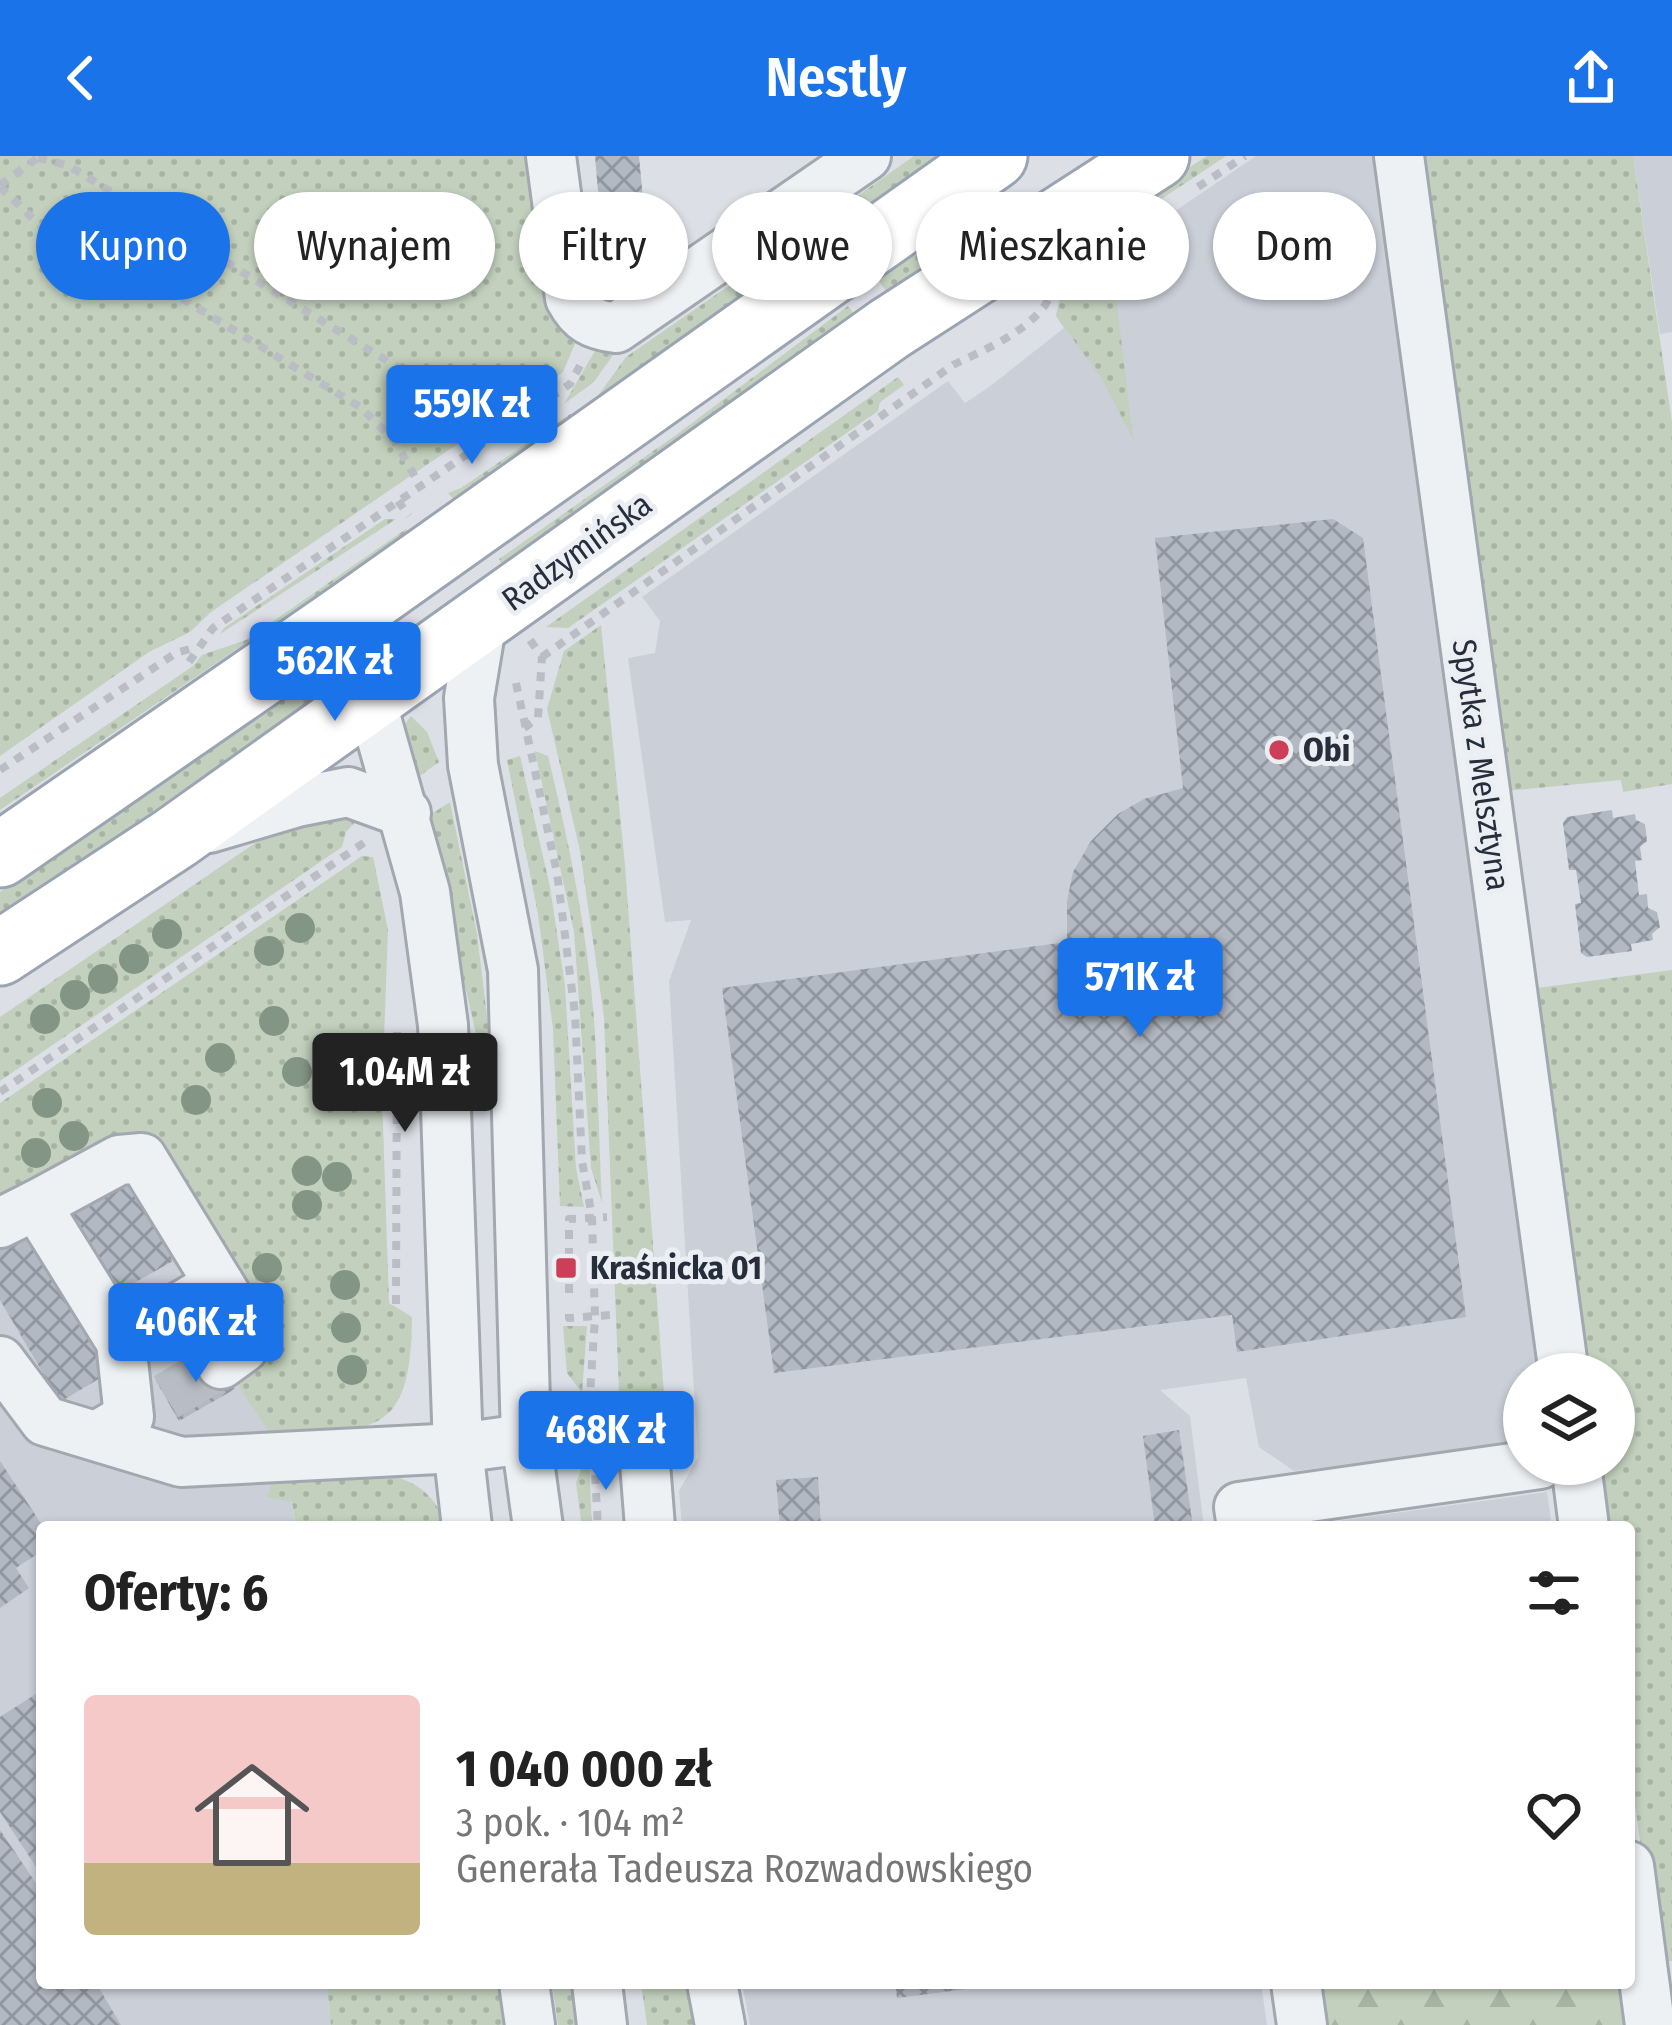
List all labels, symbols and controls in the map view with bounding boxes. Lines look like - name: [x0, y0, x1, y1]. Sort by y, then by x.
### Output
- icon: back: [48, 45, 114, 111]
- icon: share: [1558, 45, 1624, 111]
- text: Nestly: [766, 46, 906, 110]
- chip: Kupno: [36, 192, 230, 300]
- chip: Wynajem: [254, 192, 495, 300]
- chip: Filtry: [519, 192, 688, 300]
- chip: Nowe: [712, 192, 892, 300]
- chip: Mieszkanie: [916, 192, 1189, 300]
- chip: Dom: [1213, 192, 1376, 300]
- pin: 559K zł: [361, 365, 583, 467]
- text: 559K zł: [413, 381, 531, 427]
- street label: Radzymińska: [494, 484, 660, 620]
- pin: 562K zł: [224, 622, 446, 724]
- street label: Spytka z Melsztyna: [1444, 637, 1518, 893]
- text: 562K zł: [277, 638, 393, 684]
- place label: Obi: [1303, 730, 1350, 770]
- marker: Obi: [1266, 737, 1292, 763]
- pin: 571K zł: [1029, 938, 1251, 1040]
- text: 571K zł: [1085, 954, 1195, 1000]
- pin: 1.04M zł: [281, 1033, 529, 1135]
- text: 1.04M zł: [339, 1049, 471, 1095]
- place label: Kraśnicka 01: [590, 1248, 762, 1288]
- marker: Kraśnicka 01: [553, 1255, 579, 1281]
- pin: 406K zł: [85, 1283, 307, 1385]
- text: 406K zł: [135, 1299, 257, 1345]
- map controls: [1503, 1353, 1635, 1485]
- button: layers: [1503, 1353, 1635, 1485]
- pin: 468K zł: [495, 1391, 717, 1493]
- text: 468K zł: [546, 1407, 666, 1453]
- icon: filters: [1521, 1560, 1587, 1626]
- text: Oferty: 6: [84, 1562, 268, 1624]
- text: 1 040 000 zł: [456, 1738, 712, 1800]
- icon: home: [180, 1743, 324, 1887]
- icon: heart: [1521, 1782, 1587, 1848]
- text: 3 pok. · 104 m²: [456, 1800, 685, 1846]
- text: Generała Tadeusza Rozwadowskiego: [456, 1846, 1033, 1892]

